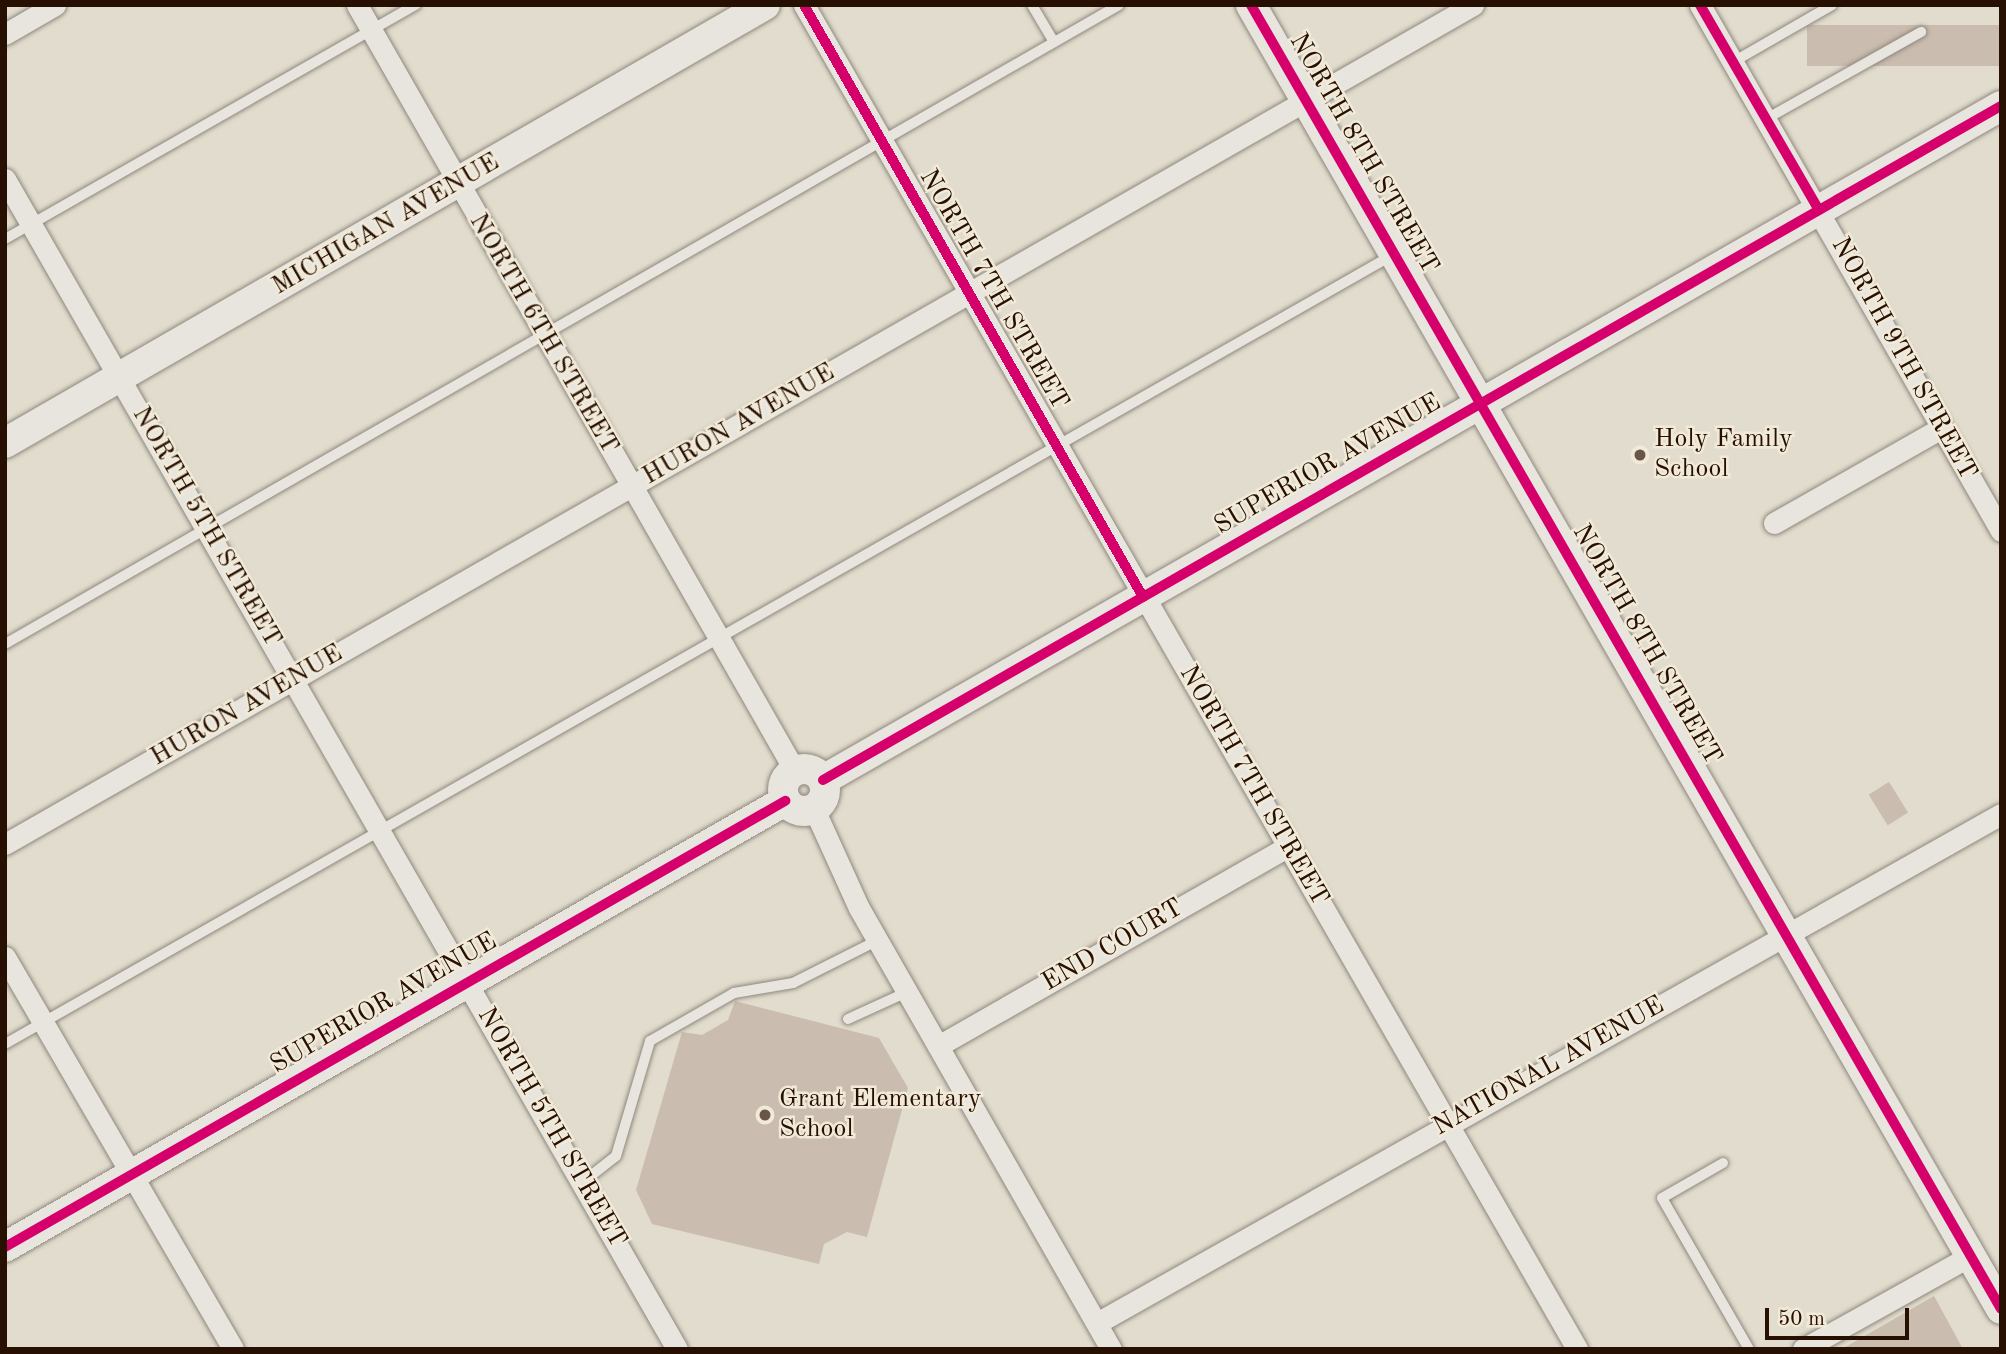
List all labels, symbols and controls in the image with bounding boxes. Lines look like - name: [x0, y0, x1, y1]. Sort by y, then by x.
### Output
- street label: NORTH 8TH STREET: [1281, 28, 1445, 280]
- street label: MICHIGAN AVENUE: [267, 147, 505, 303]
- street label: NORTH 7TH STREET: [911, 164, 1075, 416]
- street label: NORTH 6TH STREET: [461, 208, 625, 460]
- street label: NORTH 9TH STREET: [1823, 232, 1983, 486]
- street label: HURON AVENUE: [637, 357, 841, 493]
- street label: SUPERIOR AVENUE: [1209, 387, 1447, 543]
- street label: NORTH 5TH STREET: [124, 401, 288, 653]
- place label: Holy Family School: [1654, 424, 1793, 486]
- marker: Holy Family School: [1632, 447, 1648, 463]
- street label: NORTH 8TH STREET: [1564, 519, 1728, 771]
- street label: HURON AVENUE: [145, 638, 349, 774]
- street label: NORTH 7TH STREET: [1171, 660, 1335, 912]
- street label: END COURT: [1037, 893, 1189, 999]
- street label: SUPERIOR AVENUE: [265, 926, 503, 1082]
- street label: NATIONAL AVENUE: [1428, 990, 1670, 1144]
- street label: NORTH 5TH STREET: [469, 1002, 633, 1254]
- place label: Grant Elementary School: [779, 1084, 982, 1146]
- marker: Grant Elementary School: [757, 1107, 773, 1123]
- scale bar: [1768, 1294, 1912, 1338]
- text: 50 m: [1778, 1309, 1825, 1330]

